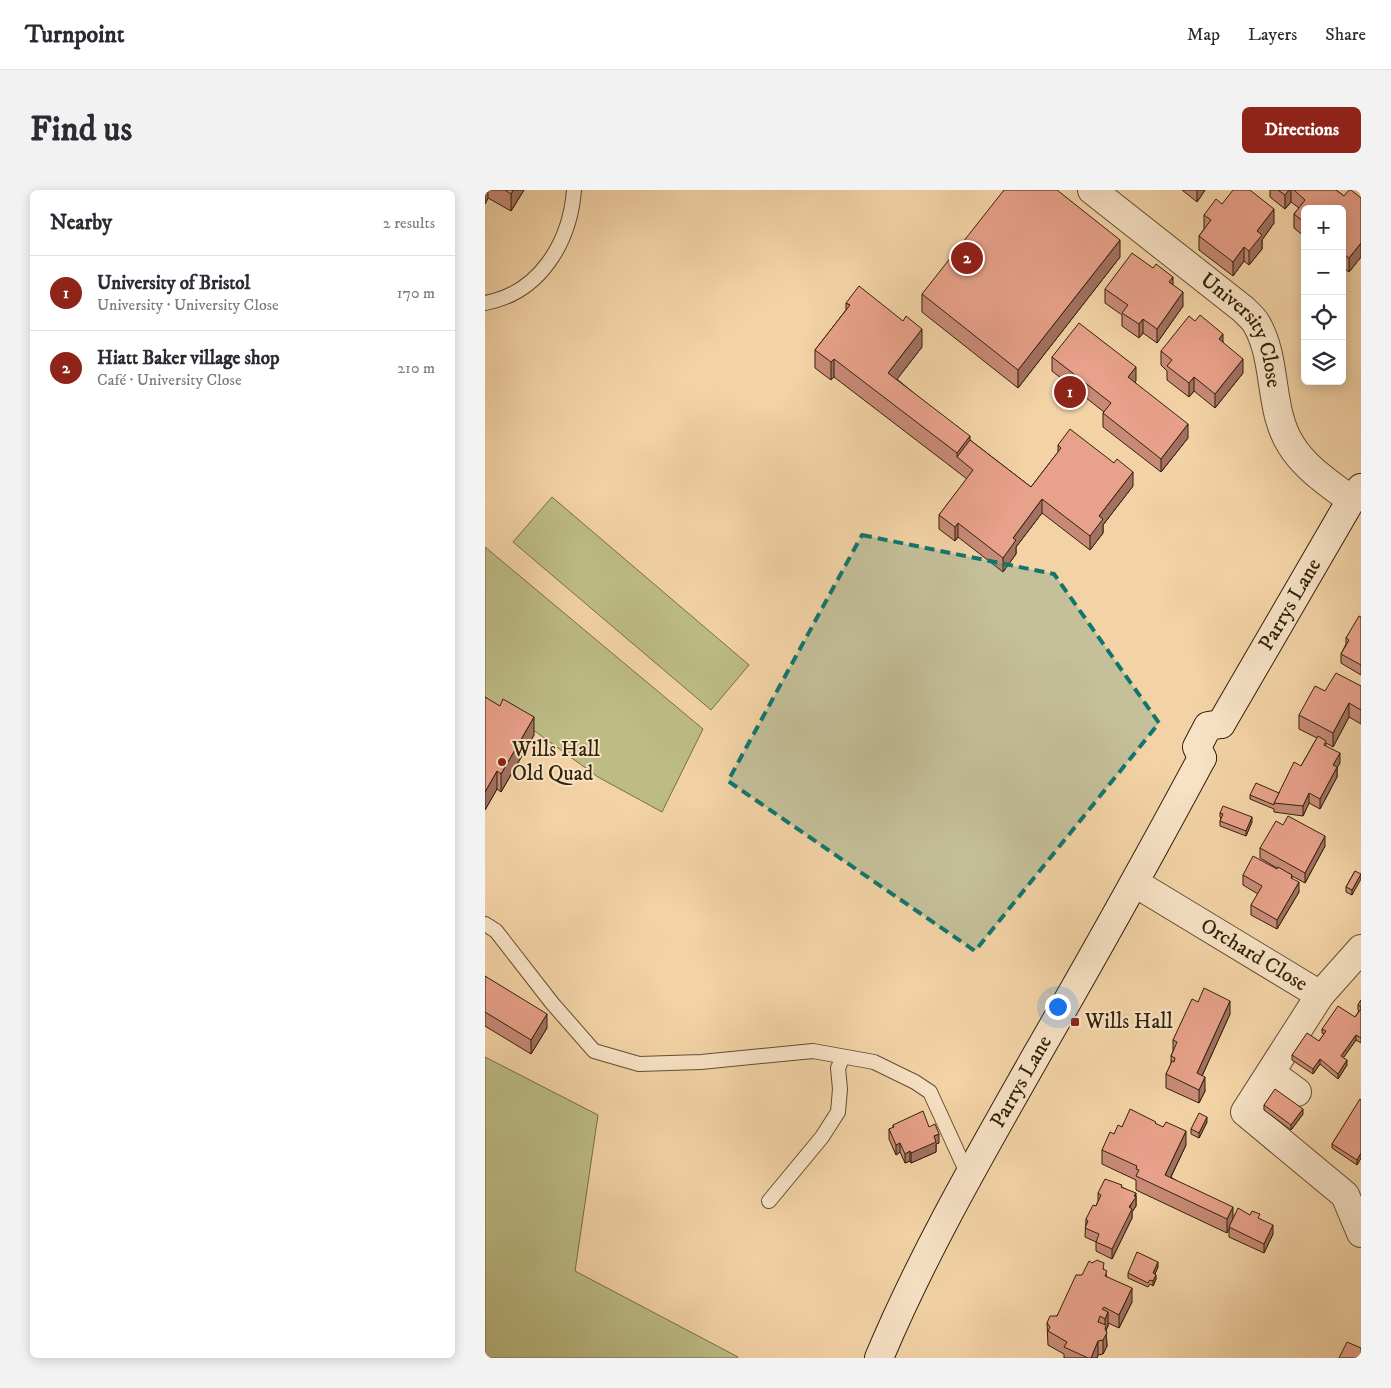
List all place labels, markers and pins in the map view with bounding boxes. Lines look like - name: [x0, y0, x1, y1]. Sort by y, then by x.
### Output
- pin: 2: [951, 239, 983, 277]
- pin: 1: [1054, 373, 1086, 411]
- place label: Wills Hall Old Quad: [511, 737, 601, 787]
- marker: Wills Hall Old Quad: [496, 756, 508, 768]
- place label: Wills Hall: [1084, 1009, 1174, 1035]
- marker: Wills Hall: [1069, 1016, 1081, 1028]

